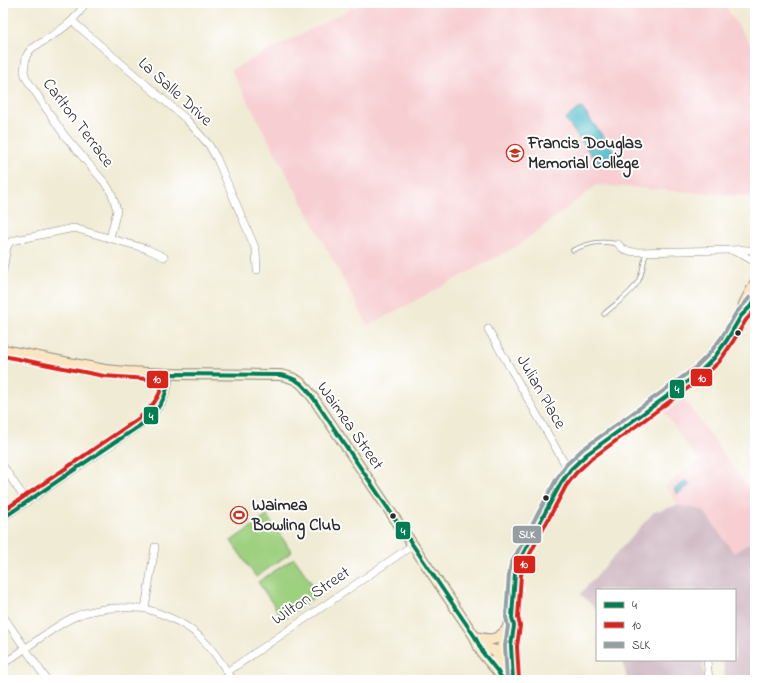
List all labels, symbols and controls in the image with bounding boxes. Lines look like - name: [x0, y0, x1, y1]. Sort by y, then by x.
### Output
- street label: La Salle Drive: [132, 52, 218, 133]
- street label: Carlton Terrace: [36, 73, 120, 173]
- place label: Francis Douglas Memorial College: [527, 131, 643, 178]
- school or university icon: Francis Douglas Memorial College: [505, 143, 525, 163]
- unlabelled marker: [733, 328, 743, 338]
- street label: Julian Place: [510, 350, 572, 434]
- line badge: 10: [690, 368, 713, 387]
- line badge: 10: [146, 370, 169, 389]
- text: 10: [698, 371, 706, 387]
- text: 10: [153, 372, 161, 388]
- street label: Waimea Street: [310, 377, 390, 475]
- line badge: 4: [669, 379, 685, 399]
- text: 4: [674, 382, 680, 398]
- line badge: 4: [143, 406, 159, 425]
- text: 4: [148, 409, 154, 425]
- place label: Waimea Bowling Club: [251, 493, 340, 540]
- unlabelled marker: [541, 493, 551, 503]
- sports icon: Waimea Bowling Club: [229, 505, 249, 525]
- unlabelled marker: [388, 511, 398, 521]
- line badge: 4: [395, 521, 411, 540]
- text: 4: [400, 524, 406, 540]
- line badge: SLK: [512, 525, 542, 544]
- text: SLK: [519, 527, 536, 543]
- line badge: 10: [513, 555, 536, 574]
- text: 10: [520, 557, 528, 573]
- street label: Wilton Street: [267, 560, 356, 632]
- legend: [596, 589, 736, 661]
- text: 4: [632, 597, 637, 615]
- text: 10: [632, 617, 641, 635]
- text: SLK: [632, 637, 650, 655]

